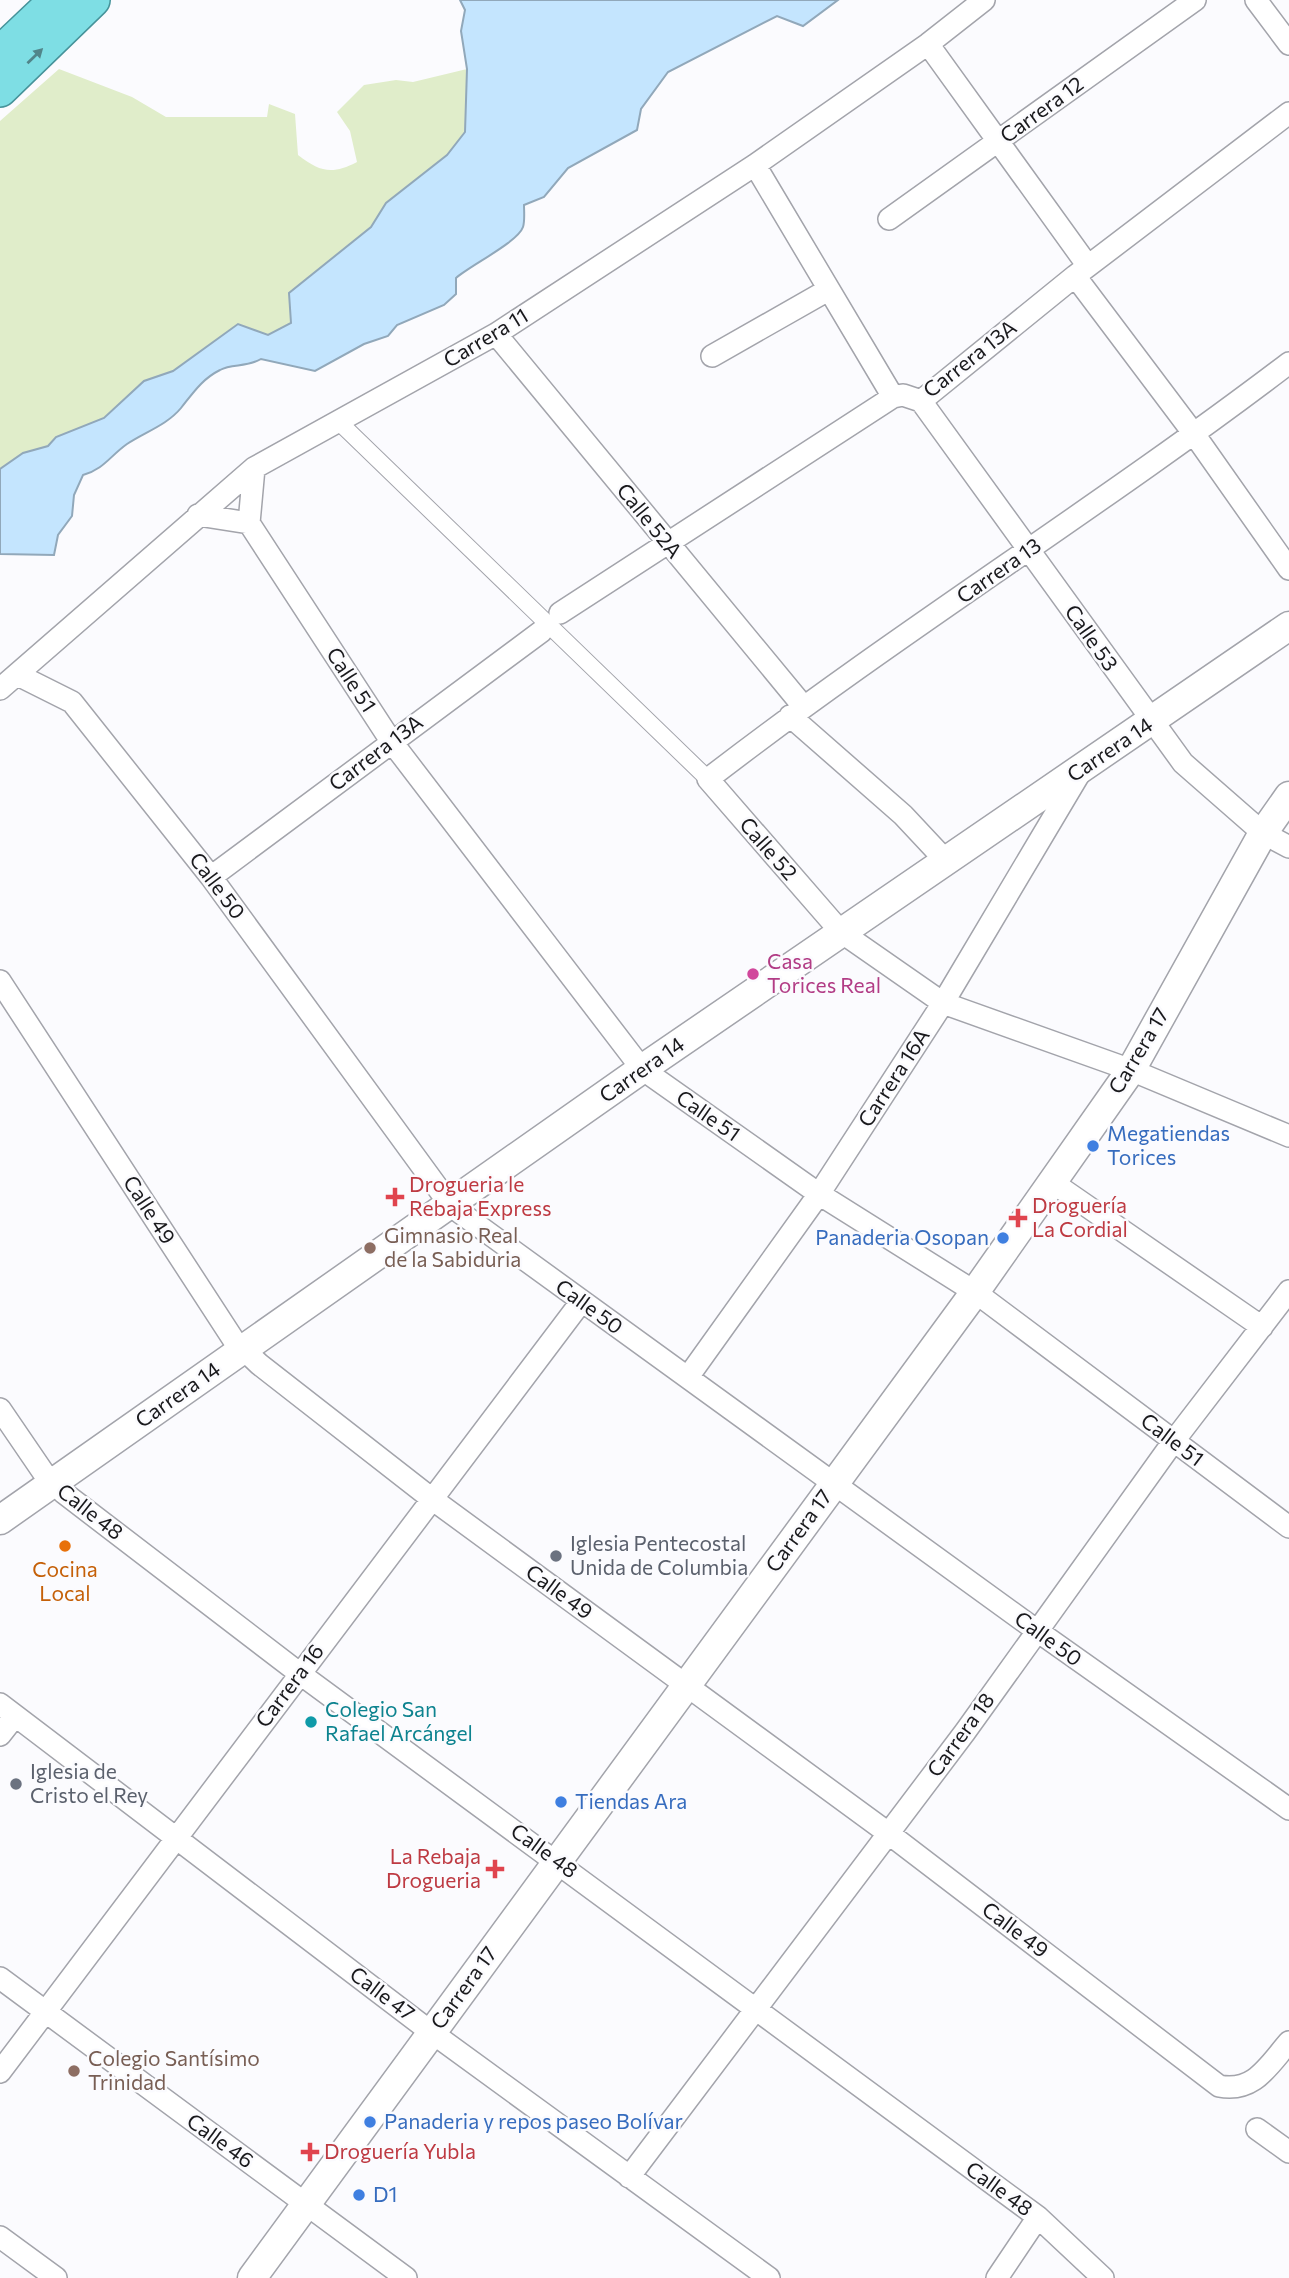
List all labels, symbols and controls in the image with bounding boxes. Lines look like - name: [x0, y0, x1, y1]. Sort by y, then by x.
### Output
- one-way arrow: [26, 48, 43, 64]
- street label: Carrera 12: [995, 70, 1088, 147]
- street label: Carrera 11: [438, 302, 532, 372]
- street label: Carrera 13A: [918, 314, 1021, 402]
- street label: Calle 52A: [612, 477, 688, 563]
- street label: Carrera 13: [951, 532, 1045, 608]
- street label: Calle 53: [1060, 599, 1124, 675]
- street label: Calle 51: [322, 642, 382, 716]
- street label: Carrera 13A: [323, 708, 427, 795]
- street label: Carrera 14: [1062, 711, 1157, 786]
- street label: Calle 52: [735, 812, 803, 884]
- street label: Calle 50: [185, 847, 251, 923]
- place label: Casa Torices Real: [767, 948, 881, 997]
- marker: Casa Torices Real: [745, 966, 761, 982]
- street label: Carrera 17: [1102, 1003, 1173, 1098]
- street label: Carrera 16A: [852, 1023, 934, 1131]
- street label: Carrera 14: [594, 1030, 689, 1107]
- street label: Calle 51: [672, 1084, 746, 1146]
- place label: Megatiendas Torices: [1107, 1120, 1230, 1169]
- marker: Megatiendas Torices: [1085, 1138, 1101, 1154]
- street label: Calle 49: [119, 1170, 182, 1248]
- place label: Drogueria le Rebaja Express: [409, 1171, 551, 1220]
- marker: Drogueria le Rebaja Express: [387, 1189, 403, 1205]
- place label: Droguería La Cordial: [1032, 1192, 1128, 1241]
- marker: Droguería La Cordial: [1010, 1210, 1026, 1226]
- place label: Gimnasio Real de la Sabiduria: [384, 1222, 521, 1271]
- place label: Panaderia Osopan: [815, 1224, 989, 1249]
- marker: Panaderia Osopan: [995, 1230, 1011, 1246]
- marker: Gimnasio Real de la Sabiduria: [362, 1240, 378, 1256]
- street label: Calle 50: [551, 1273, 628, 1339]
- street label: Carrera 14: [130, 1355, 225, 1432]
- street label: Calle 51: [1137, 1407, 1209, 1471]
- street label: Calle 48: [53, 1477, 129, 1544]
- street label: Carrera 17: [759, 1484, 836, 1576]
- place label: Iglesia Pentecostal Unida de Columbia: [570, 1530, 748, 1579]
- marker: Cocina Local: [57, 1538, 73, 1554]
- marker: Iglesia Pentecostal Unida de Columbia: [548, 1548, 564, 1564]
- place label: Cocina Local: [32, 1556, 98, 1605]
- street label: Calle 49: [522, 1558, 598, 1623]
- street label: Calle 50: [1010, 1605, 1087, 1671]
- street label: Carrera 16: [249, 1639, 328, 1732]
- street label: Carrera 18: [921, 1687, 999, 1781]
- place label: Colegio San Rafael Arcángel: [325, 1696, 473, 1745]
- marker: Colegio San Rafael Arcángel: [303, 1714, 319, 1730]
- place label: Iglesia de Cristo el Rey: [30, 1758, 148, 1807]
- marker: Iglesia de Cristo el Rey: [8, 1776, 24, 1792]
- place label: Tiendas Ara: [575, 1788, 687, 1813]
- marker: Tiendas Ara: [553, 1794, 569, 1810]
- street label: Calle 48: [507, 1817, 583, 1882]
- place label: La Rebaja Drogueria: [386, 1843, 481, 1892]
- marker: La Rebaja Drogueria: [487, 1861, 503, 1877]
- street label: Calle 49: [978, 1896, 1054, 1962]
- street label: Carrera 17: [424, 1941, 501, 2033]
- street label: Calle 47: [346, 1960, 420, 2025]
- place label: Colegio Santísimo Trinidad: [88, 2045, 260, 2094]
- marker: Colegio Santísimo Trinidad: [66, 2063, 82, 2079]
- street label: Calle 46: [183, 2107, 259, 2172]
- place label: Panaderia y repos paseo Bolívar: [384, 2108, 683, 2133]
- marker: Panaderia y repos paseo Bolívar: [362, 2114, 378, 2130]
- place label: Droguería Yubla: [324, 2138, 476, 2163]
- marker: Droguería Yubla: [302, 2144, 318, 2160]
- street label: Calle 48: [962, 2155, 1038, 2220]
- place label: D1: [373, 2181, 397, 2206]
- marker: D1: [351, 2187, 367, 2203]

